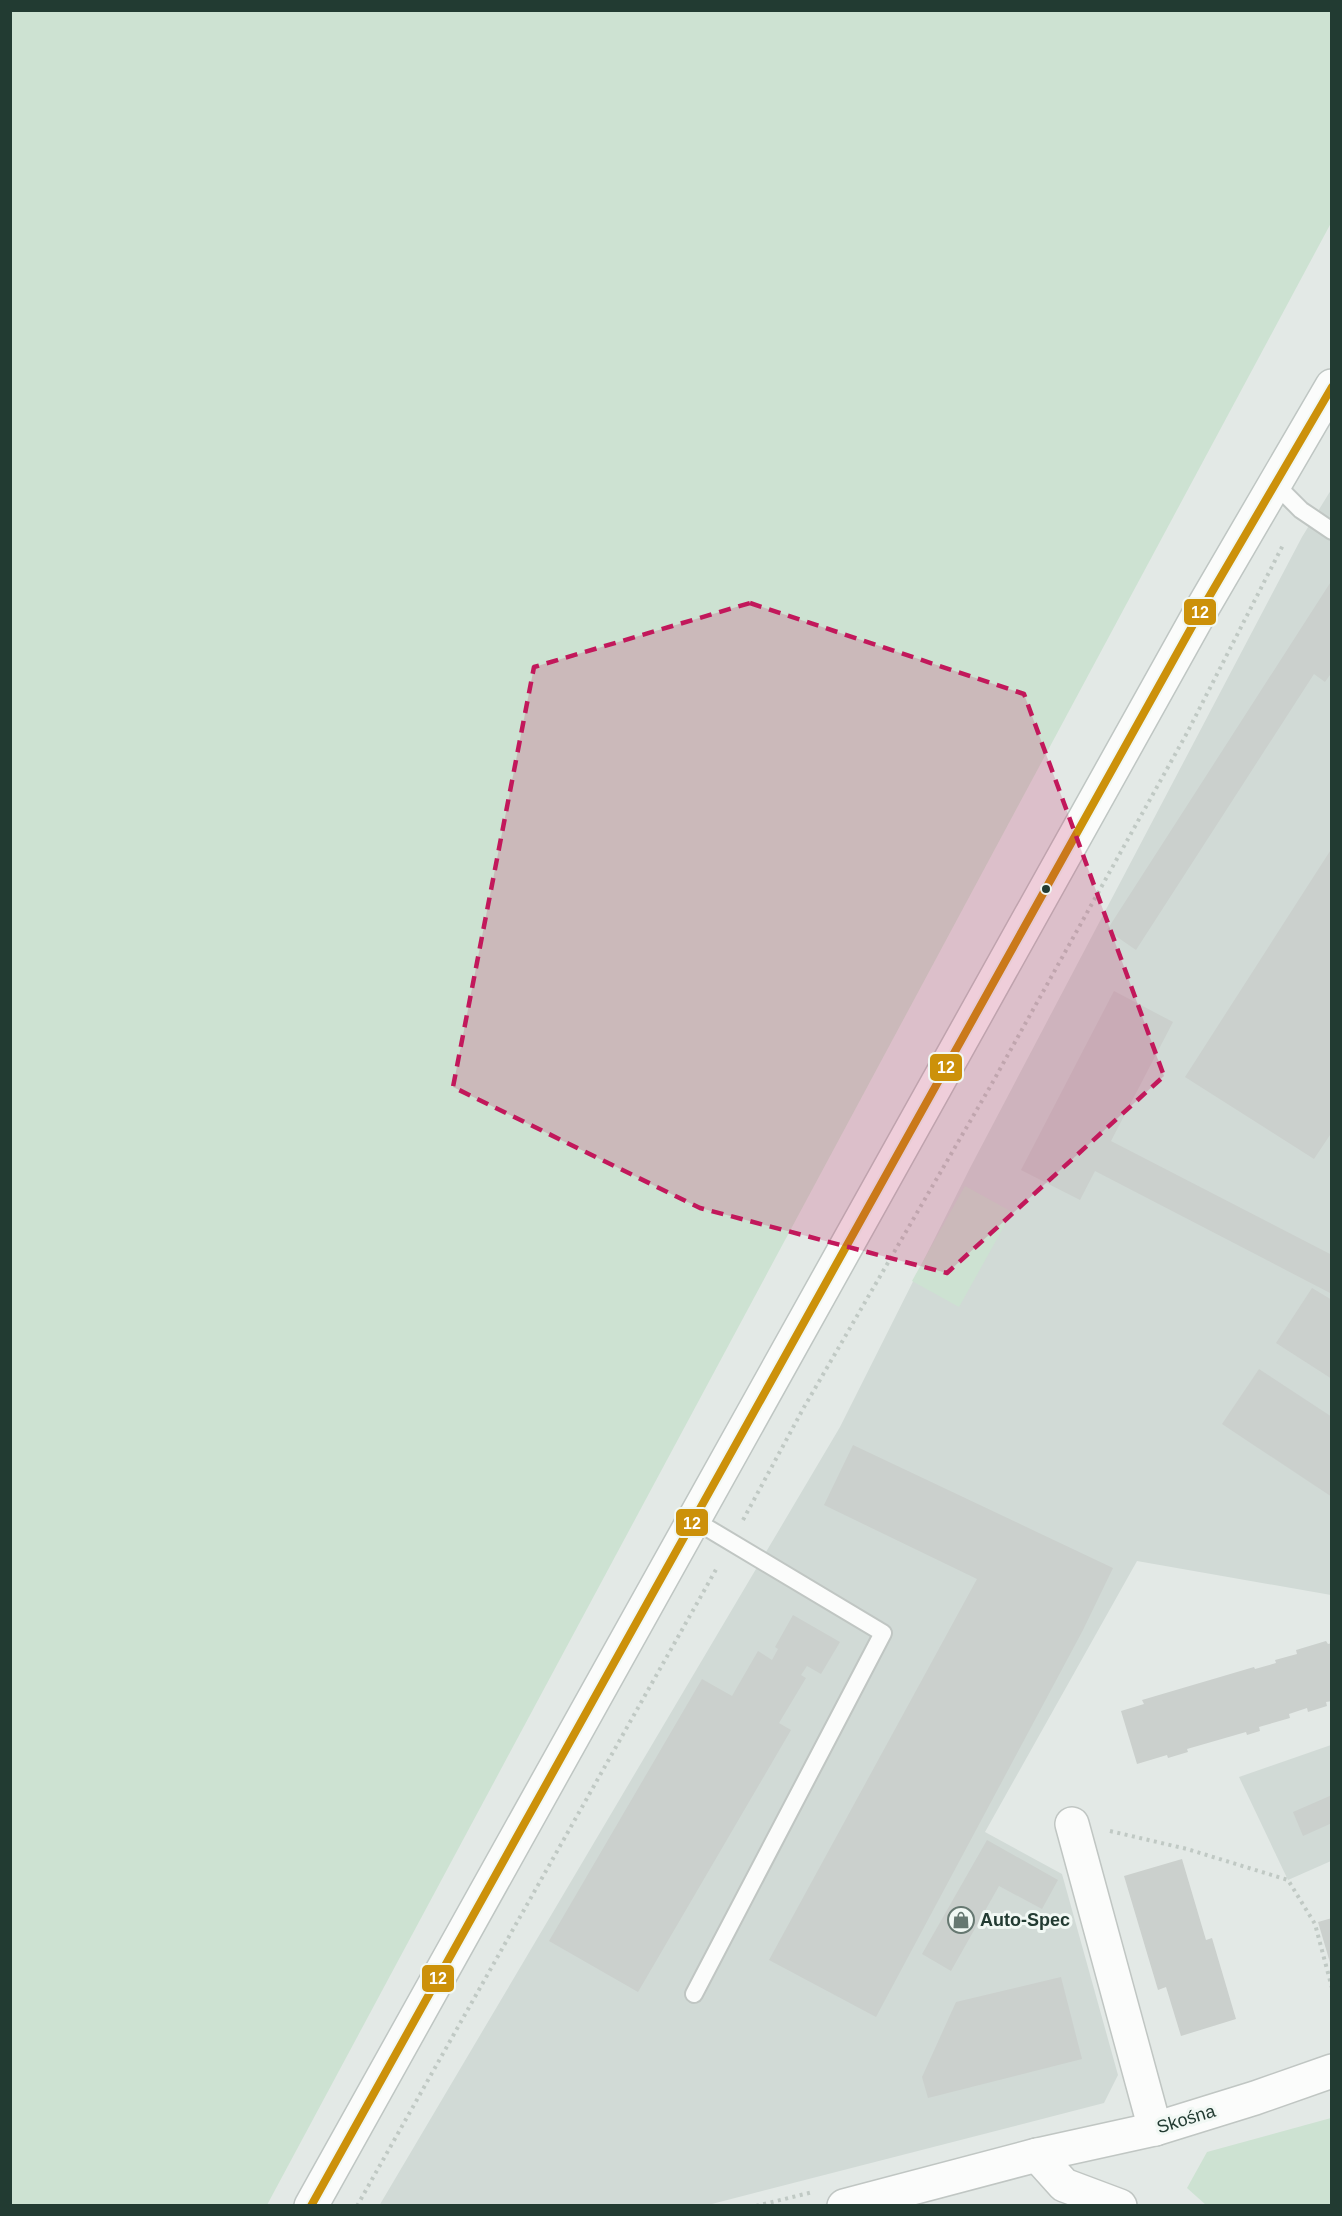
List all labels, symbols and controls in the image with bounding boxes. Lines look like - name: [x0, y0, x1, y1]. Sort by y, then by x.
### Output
- line badge: 12: [1183, 598, 1217, 626]
- text: 12: [1191, 604, 1209, 621]
- unlabelled marker: [1040, 883, 1052, 895]
- line badge: 12: [929, 1053, 963, 1082]
- text: 12: [937, 1059, 955, 1076]
- line badge: 12: [675, 1508, 709, 1537]
- text: 12: [683, 1515, 701, 1532]
- shop icon: Auto-Spec: [946, 1905, 976, 1935]
- place label: Auto-Spec: [980, 1910, 1070, 1930]
- line badge: 12: [421, 1964, 455, 1993]
- text: 12: [429, 1970, 447, 1987]
- street label: Skośna: [1154, 2100, 1219, 2137]

